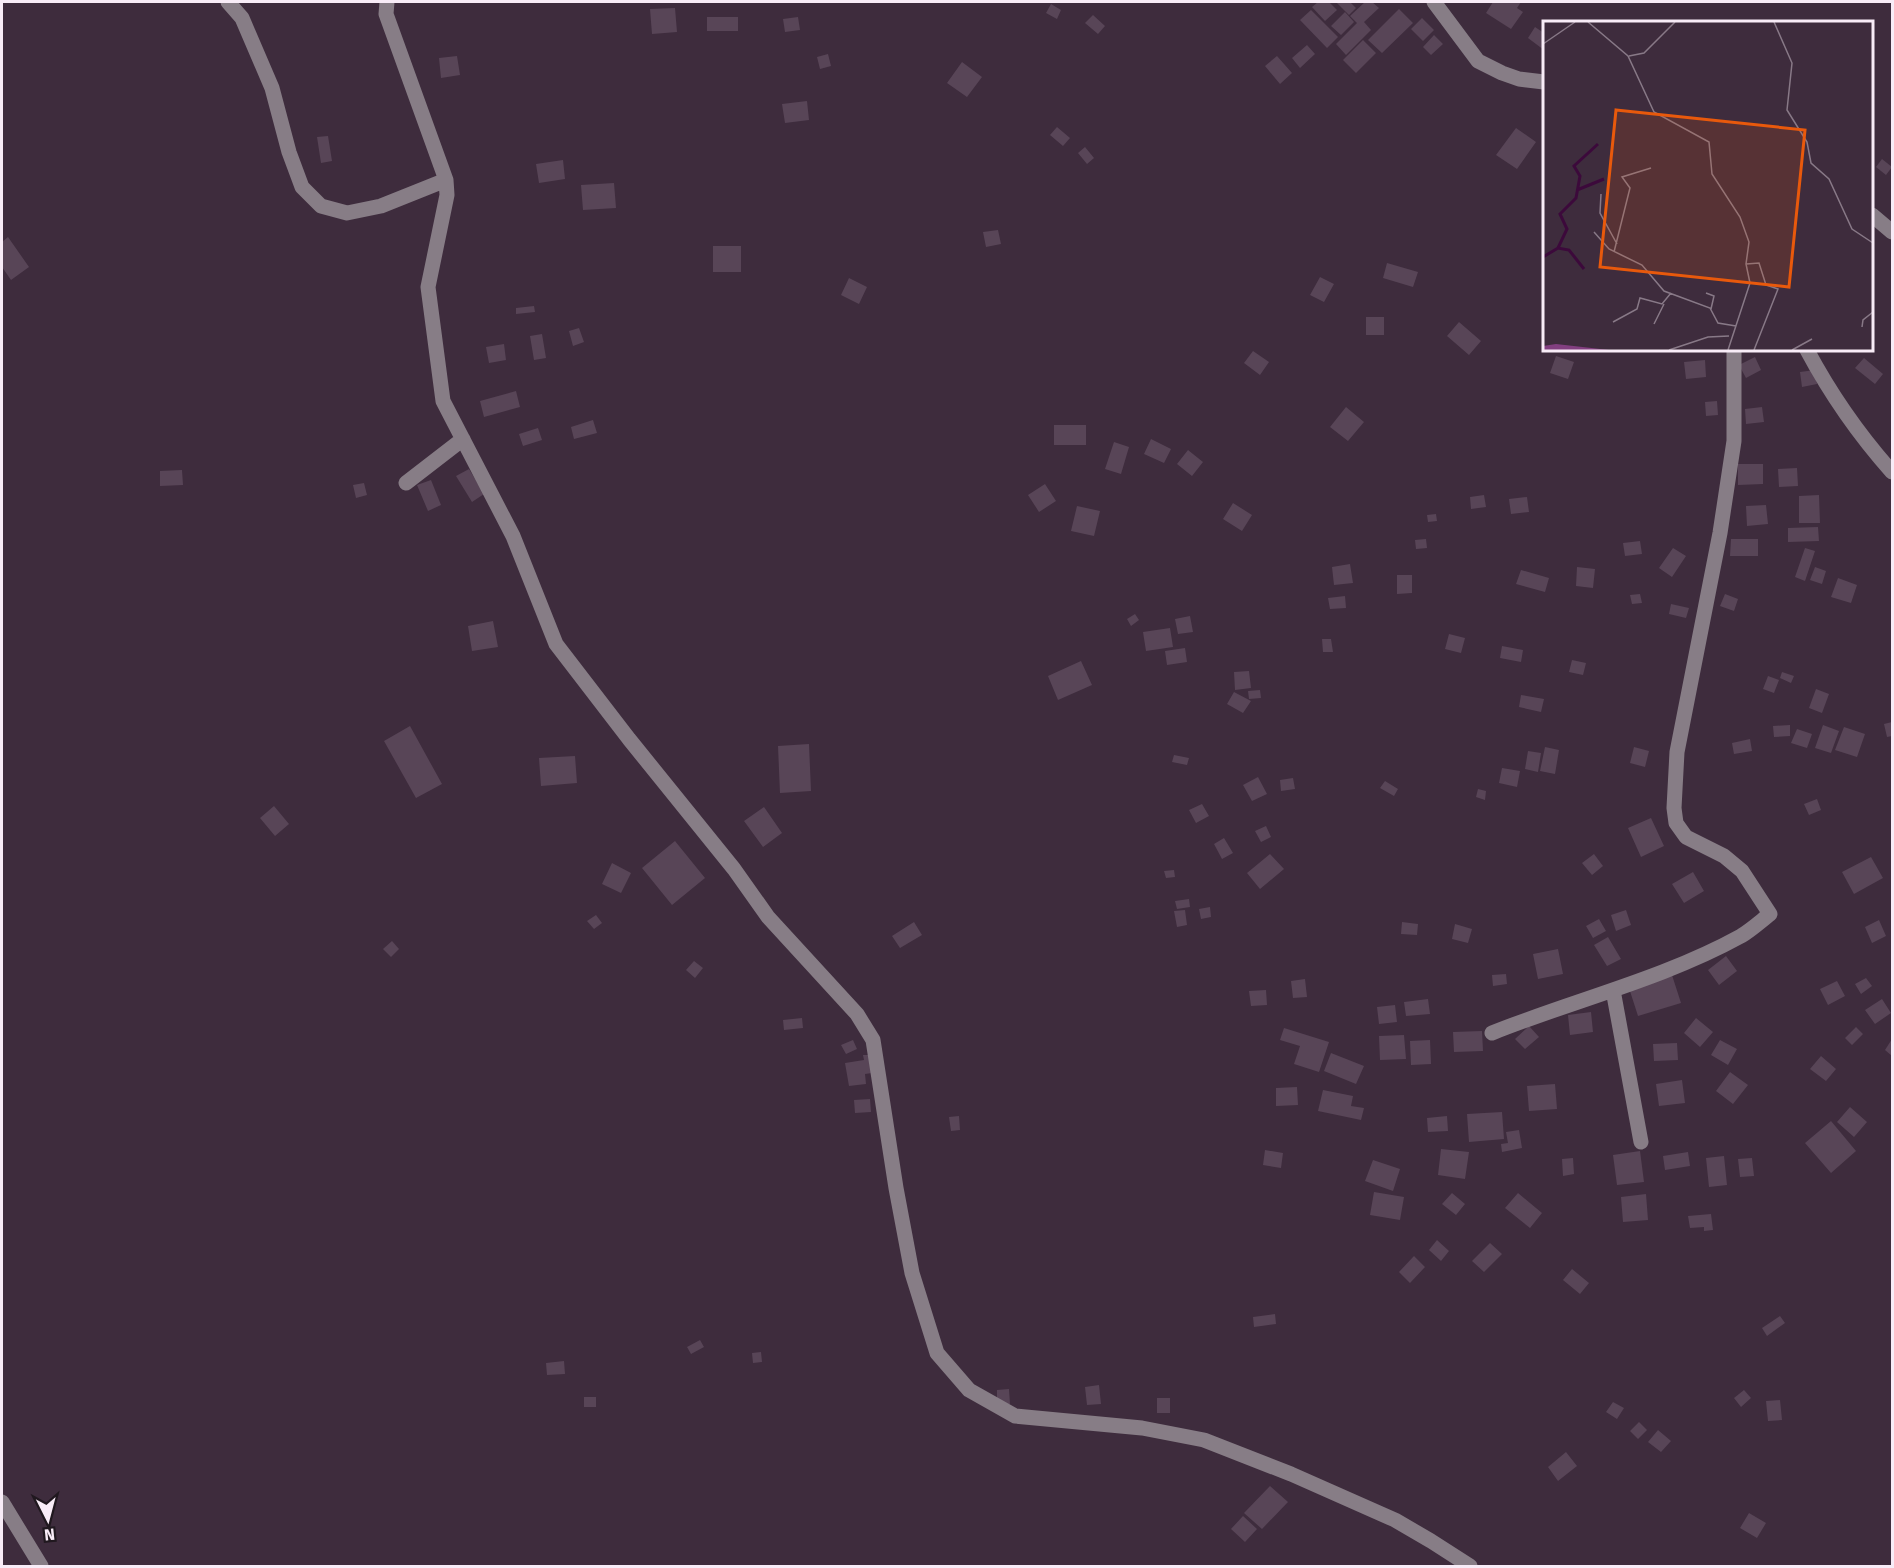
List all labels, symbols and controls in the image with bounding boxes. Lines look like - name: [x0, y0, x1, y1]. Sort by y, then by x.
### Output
- inset map: [1543, 21, 1873, 351]
- north arrow: [18, 1490, 78, 1550]
- text: N: [43, 1524, 56, 1544]

